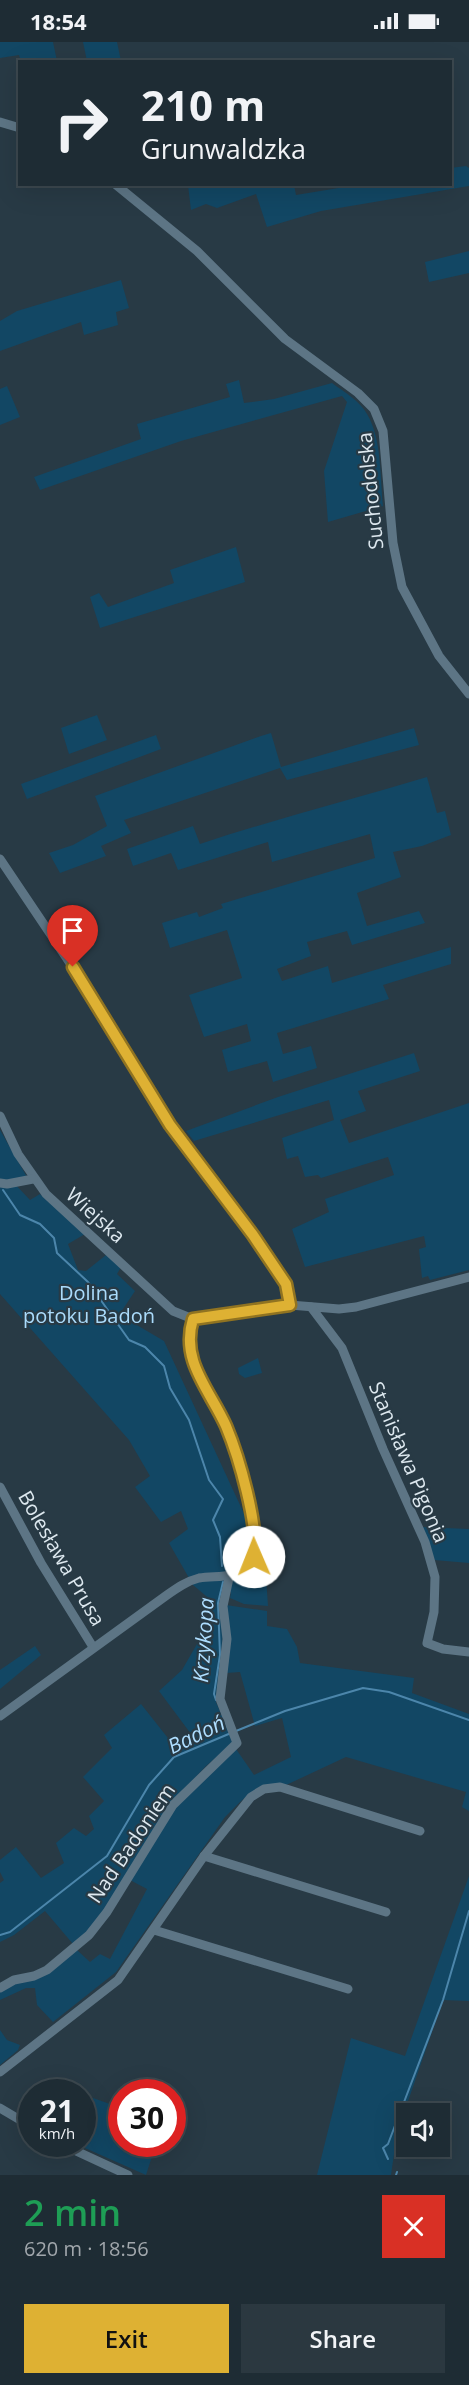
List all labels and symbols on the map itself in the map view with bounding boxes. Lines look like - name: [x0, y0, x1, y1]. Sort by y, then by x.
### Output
- street label: Suchodolska: [350, 431, 390, 551]
- pin: [47, 905, 98, 967]
- street label: Wiejska: [61, 1181, 131, 1249]
- park label: Dolina potoku Badoń: [23, 1279, 155, 1329]
- street label: Stanisława Pigonia: [363, 1377, 455, 1547]
- street label: Bolesława Prusa: [12, 1485, 112, 1631]
- position arrow: [222, 1525, 286, 1589]
- water label: Krzykopa: [186, 1596, 220, 1683]
- water label: Badoń: [163, 1708, 229, 1760]
- street label: Nad Badoniem: [81, 1778, 181, 1908]
- speed limit sign: 30: [108, 2079, 186, 2157]

